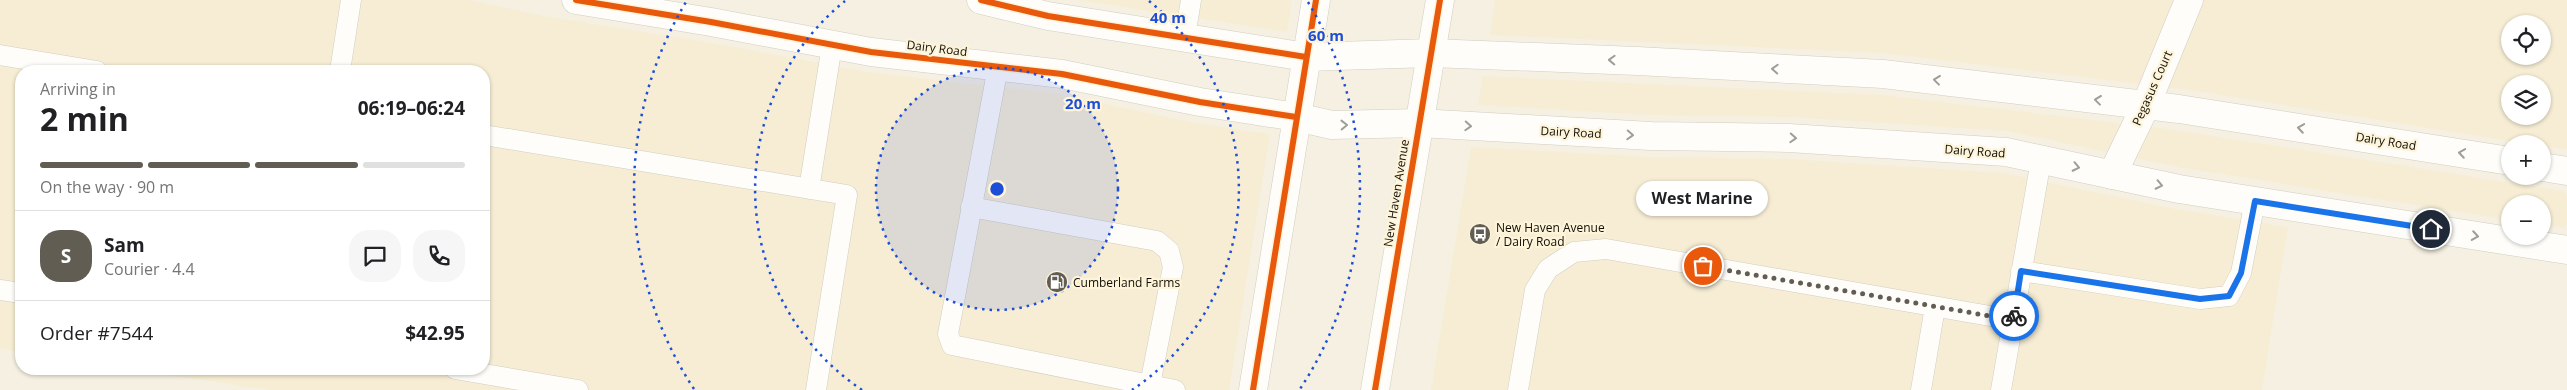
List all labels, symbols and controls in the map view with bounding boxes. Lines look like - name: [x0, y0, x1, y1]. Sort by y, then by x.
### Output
- text: 40 m: [1150, 7, 1186, 27]
- map controls: [2501, 15, 2551, 245]
- button: locate: [2501, 15, 2551, 65]
- text: 60 m: [1308, 25, 1344, 45]
- street label: Dairy Road: [906, 36, 968, 60]
- street label: Pegasus Court: [2128, 48, 2176, 128]
- one-way arrow: [1608, 55, 1616, 65]
- one-way arrow: [1770, 64, 1778, 75]
- one-way arrow: [1932, 75, 1940, 86]
- button: layers: [2501, 75, 2551, 125]
- text: Arriving in: [40, 78, 116, 100]
- text: 20 m: [1065, 93, 1101, 113]
- text: 06:19–06:24: [358, 95, 465, 121]
- one-way arrow: [2094, 95, 2102, 106]
- text: 2 min: [40, 97, 129, 140]
- one-way arrow: [1340, 120, 1348, 130]
- one-way arrow: [1464, 121, 1472, 132]
- street label: Dairy Road: [1540, 122, 1602, 142]
- one-way arrow: [2297, 123, 2305, 134]
- street label: Dairy Road: [2355, 128, 2417, 154]
- one-way arrow: [1626, 129, 1634, 140]
- one-way arrow: [1789, 133, 1797, 144]
- button: +: [2501, 135, 2551, 185]
- street label: New Haven Avenue: [1379, 138, 1413, 248]
- street label: Dairy Road: [1944, 140, 2006, 162]
- one-way arrow: [2458, 149, 2466, 159]
- one-way arrow: [2072, 161, 2081, 172]
- text: On the way · 90 m: [40, 176, 174, 198]
- one-way arrow: [2155, 179, 2164, 189]
- centre of rings: [988, 180, 1006, 198]
- callout: West Marine: [1637, 181, 1769, 216]
- text: West Marine: [1652, 187, 1752, 209]
- button: −: [2501, 195, 2551, 245]
- pin: [2410, 208, 2452, 250]
- icon: home: [2417, 215, 2445, 243]
- place label: New Haven Avenue / Dairy Road: [1496, 219, 1605, 250]
- bus stop icon: New Haven Avenue / Dairy Road: [1468, 222, 1492, 246]
- button: chat: [349, 230, 401, 282]
- button: phone: [413, 230, 465, 282]
- one-way arrow: [2471, 230, 2480, 240]
- text: Sam: [104, 232, 145, 258]
- text: S: [61, 243, 71, 269]
- pin: [1682, 245, 1724, 287]
- icon: bag: [1689, 252, 1717, 280]
- text: Courier · 4.4: [104, 258, 195, 280]
- fuel station icon: Cumberland Farms: [1045, 270, 1069, 294]
- place label: Cumberland Farms: [1073, 274, 1180, 291]
- courier: [1989, 291, 2039, 341]
- icon: bike: [2000, 302, 2028, 330]
- text: Order #7544: [40, 320, 153, 346]
- text: $42.95: [405, 320, 465, 346]

